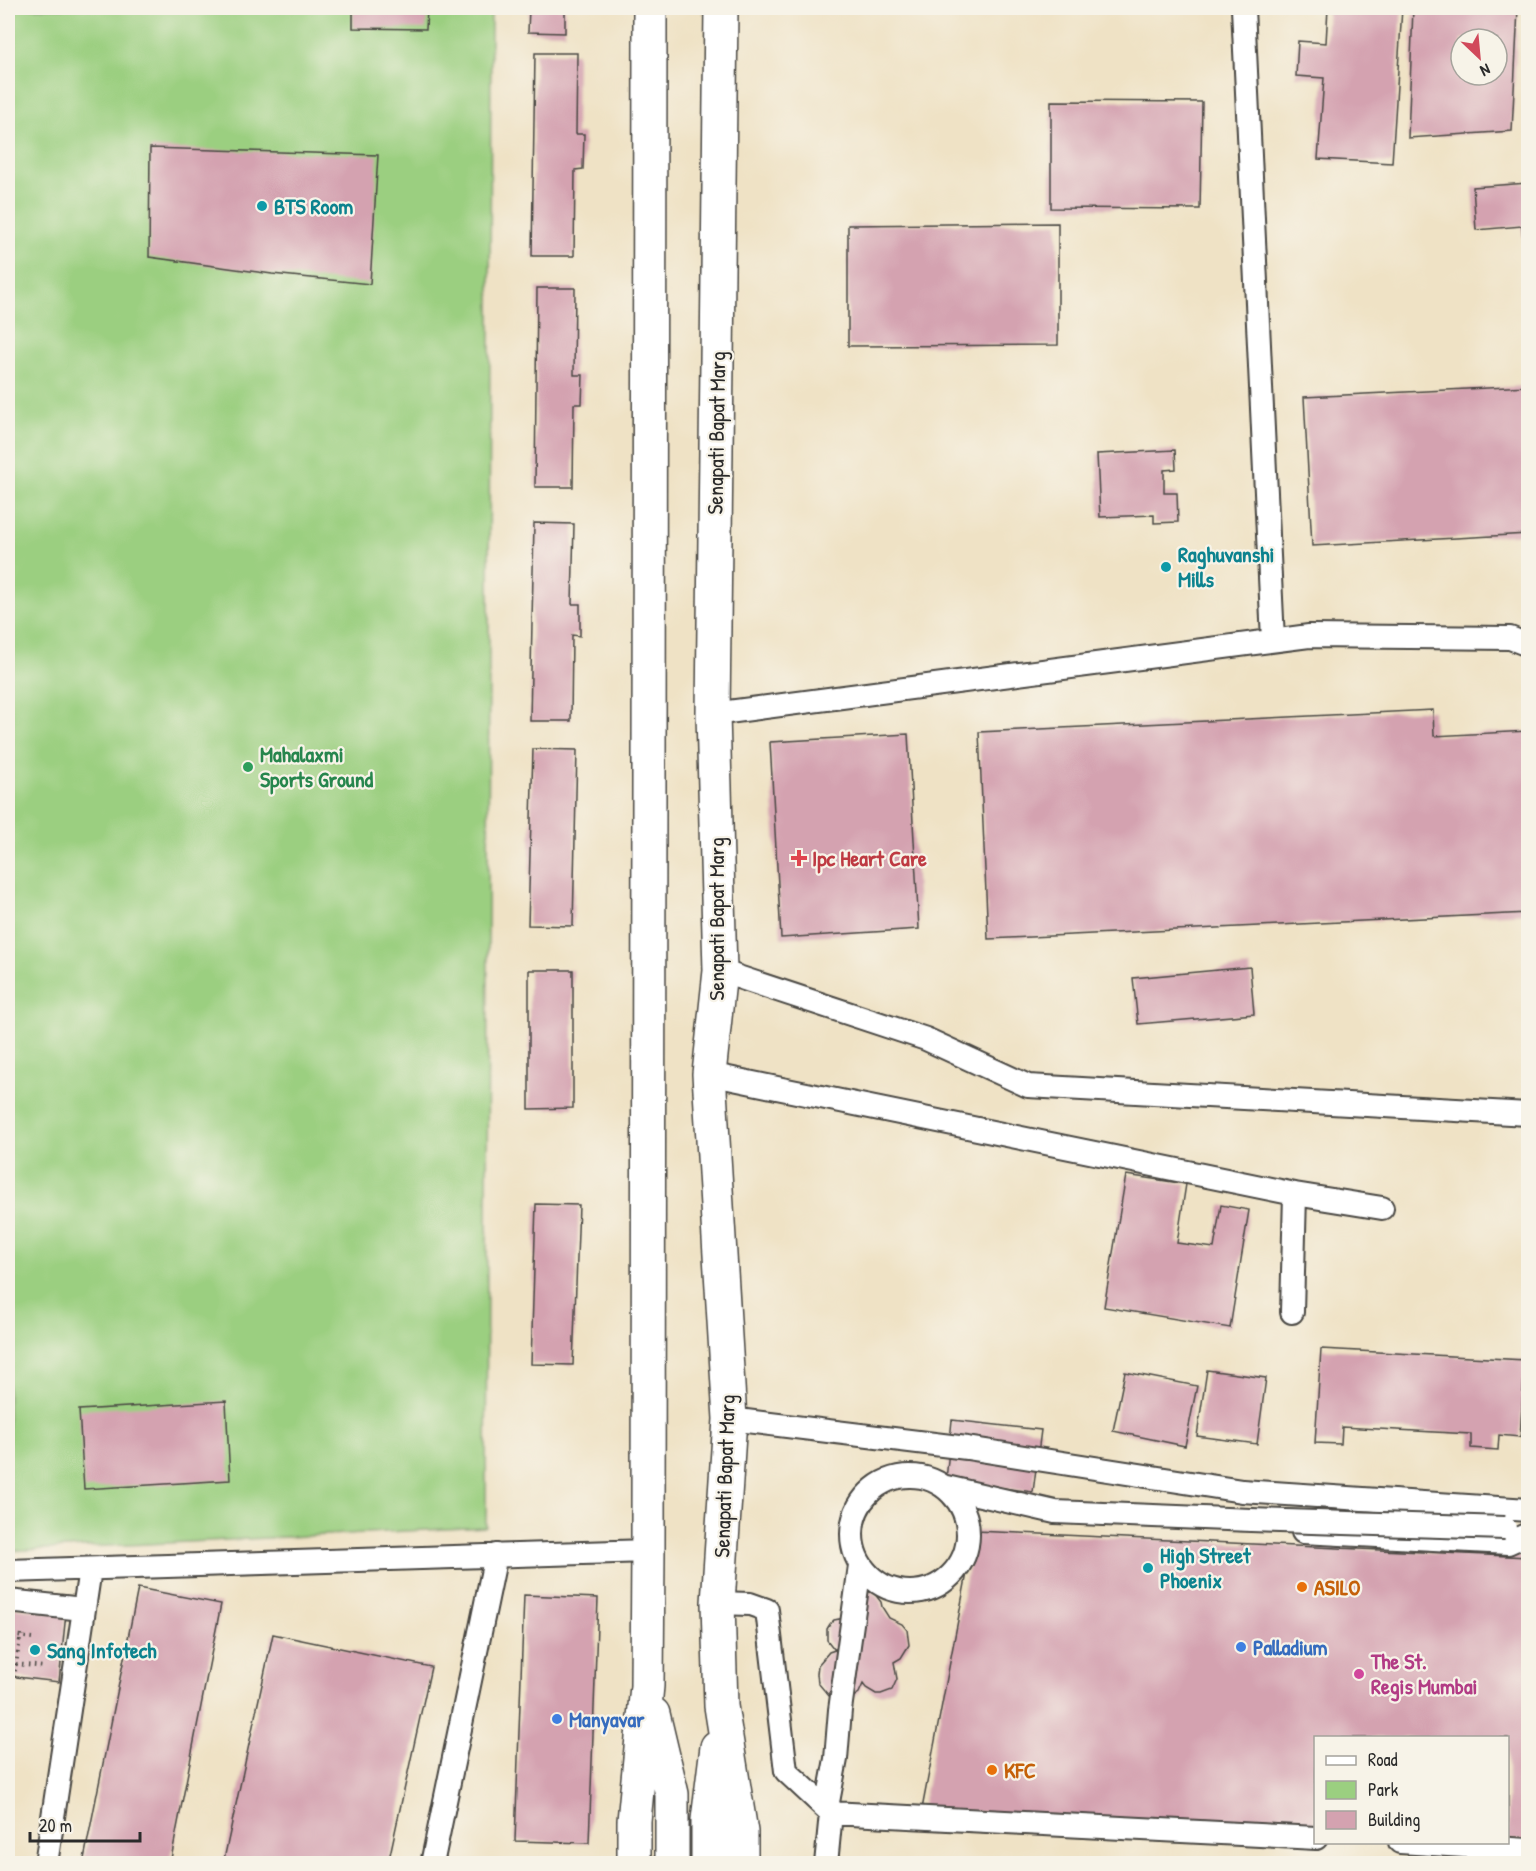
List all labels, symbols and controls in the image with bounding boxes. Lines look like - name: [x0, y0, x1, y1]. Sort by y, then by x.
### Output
- north arrow: [1449, 27, 1509, 87]
- text: N: [1476, 59, 1494, 82]
- place label: BTS Room: [274, 191, 353, 221]
- marker: BTS Room: [255, 199, 269, 213]
- street label: Senapati Bapat Marg: [700, 351, 732, 515]
- place label: Raghuvanshi Mills: [1178, 539, 1274, 594]
- marker: Raghuvanshi Mills: [1159, 560, 1173, 574]
- place label: Mahalaxmi Sports Ground: [260, 739, 374, 795]
- marker: Mahalaxmi Sports Ground: [241, 760, 255, 774]
- street label: Senapati Bapat Marg: [701, 837, 731, 1001]
- place label: Ipc Heart Care: [812, 843, 927, 874]
- marker: Ipc Heart Care: [790, 849, 808, 867]
- street label: Senapati Bapat Marg: [706, 1394, 742, 1558]
- place label: High Street Phoenix: [1160, 1540, 1252, 1595]
- marker: High Street Phoenix: [1141, 1561, 1155, 1575]
- place label: ASILO: [1314, 1572, 1360, 1602]
- marker: ASILO: [1295, 1580, 1309, 1594]
- place label: Palladium: [1253, 1632, 1328, 1662]
- place label: Sang Infotech: [47, 1635, 157, 1666]
- marker: Palladium: [1234, 1640, 1248, 1654]
- marker: Sang Infotech: [28, 1643, 42, 1657]
- place label: The St. Regis Mumbai: [1370, 1646, 1477, 1702]
- marker: The St. Regis Mumbai: [1352, 1667, 1366, 1681]
- place label: Manyavar: [569, 1704, 645, 1735]
- marker: Manyavar: [550, 1712, 564, 1726]
- legend: [1314, 1736, 1509, 1844]
- text: Road: [1368, 1747, 1398, 1772]
- place label: KFC: [1004, 1755, 1036, 1785]
- marker: KFC: [985, 1763, 999, 1777]
- text: Park: [1368, 1777, 1399, 1802]
- scale bar: [30, 1805, 140, 1843]
- text: Building: [1368, 1807, 1420, 1832]
- text: 20 m: [39, 1813, 72, 1838]

